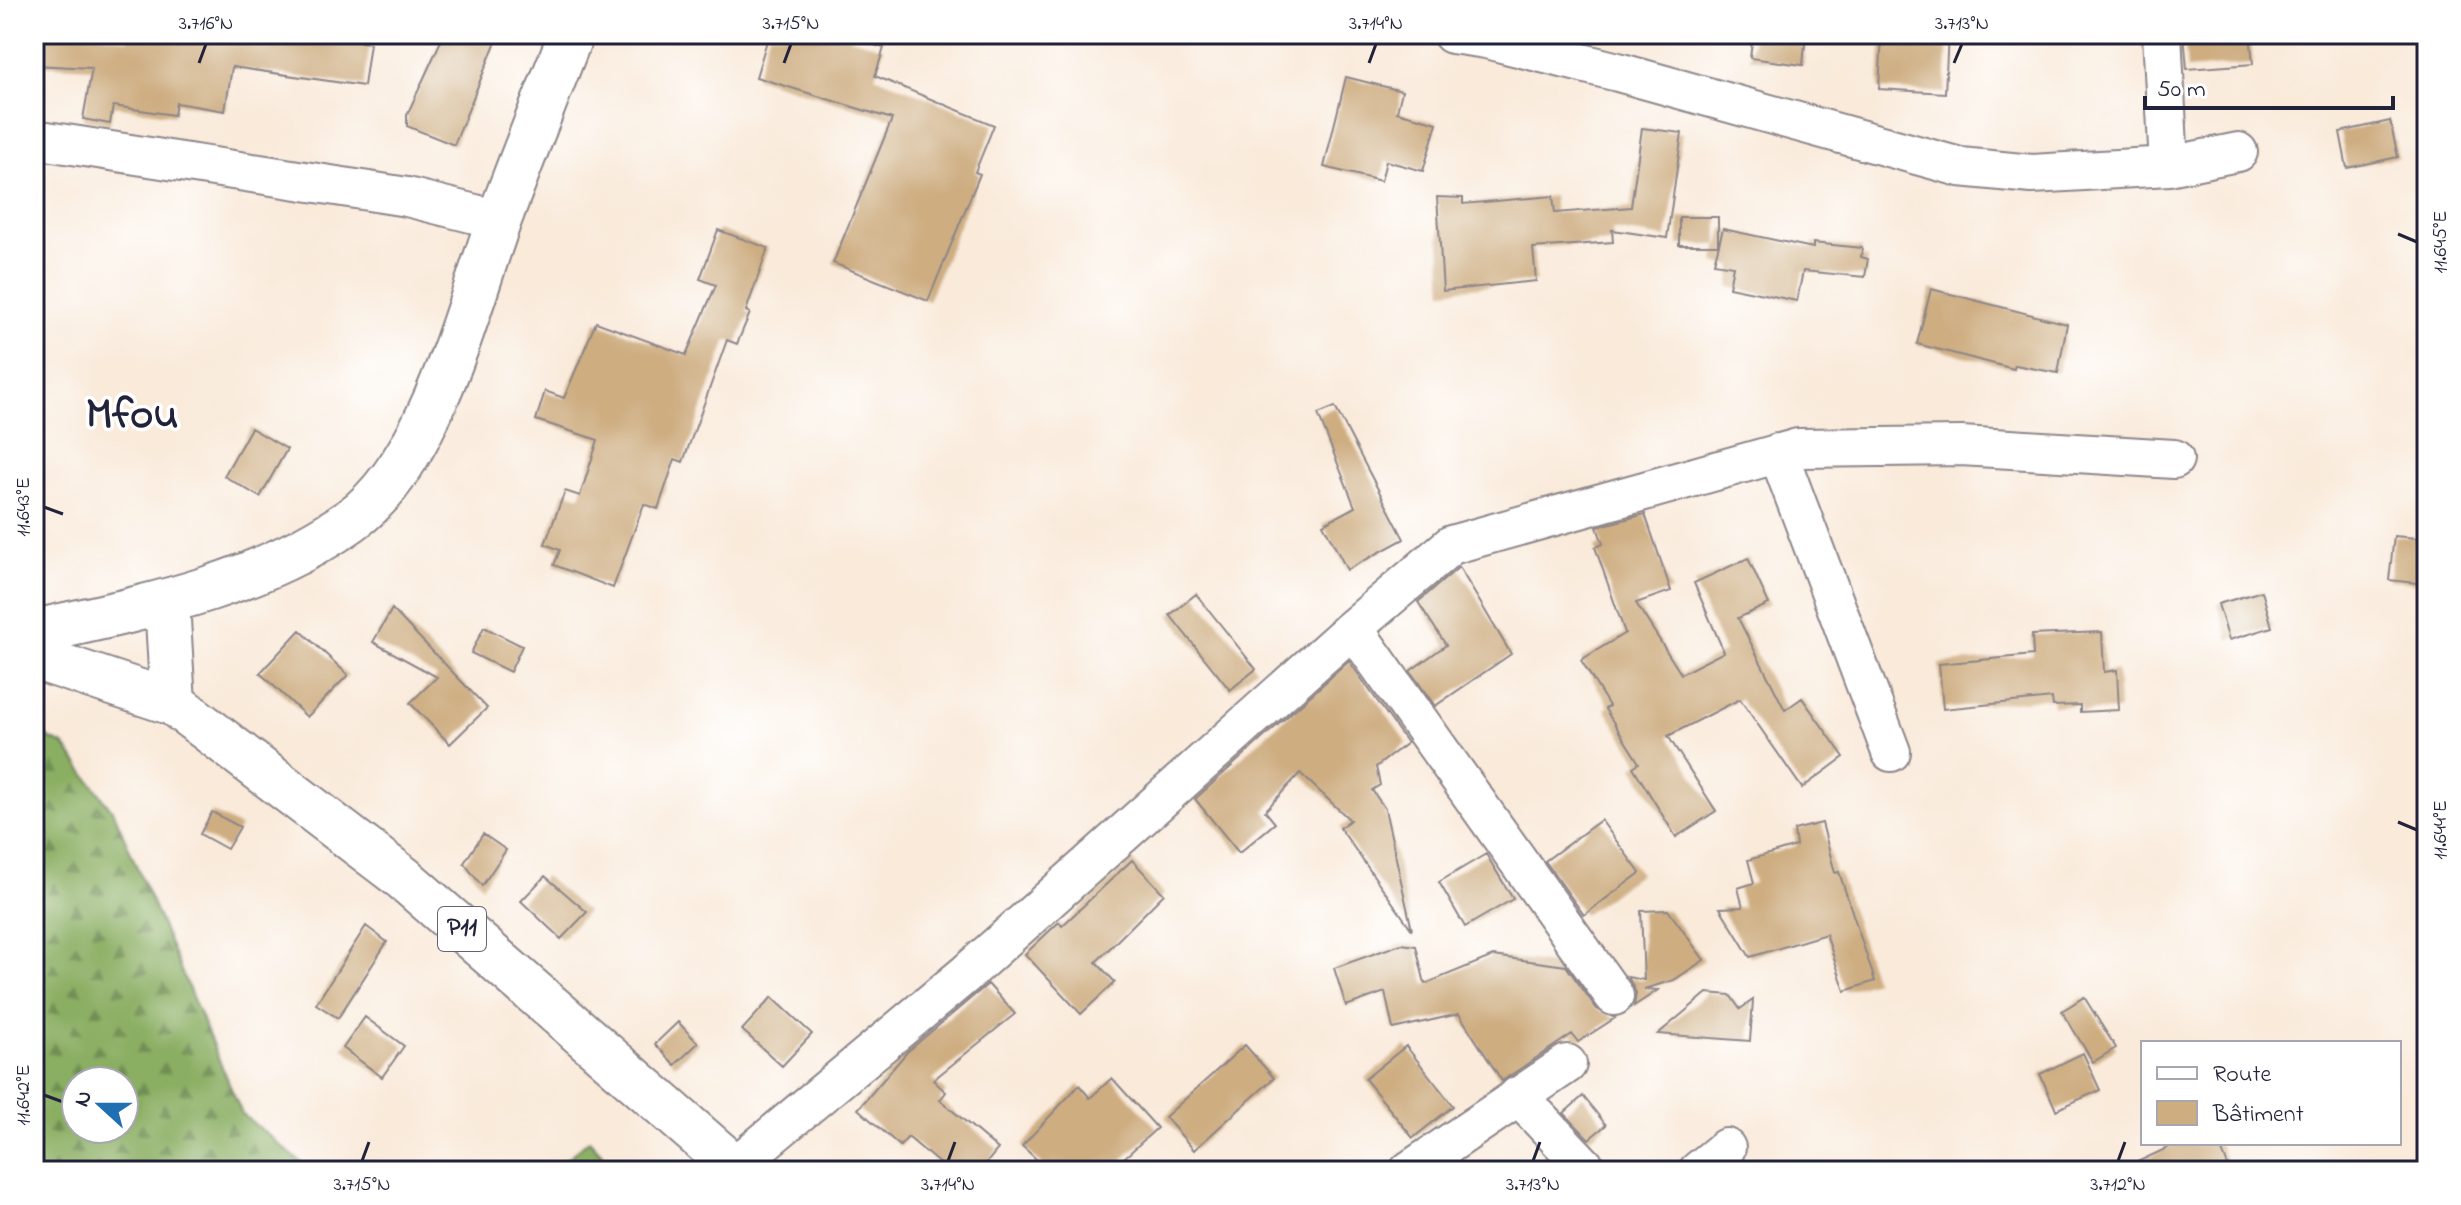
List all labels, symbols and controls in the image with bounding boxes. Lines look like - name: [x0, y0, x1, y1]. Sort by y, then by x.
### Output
- text: 3.716°N: [179, 10, 233, 39]
- text: 3.715°N: [762, 10, 820, 39]
- text: 3.714°N: [1349, 10, 1403, 39]
- text: 3.713°N: [1935, 10, 1989, 39]
- scale bar: [2145, 60, 2393, 110]
- text: 50 m: [2157, 73, 2206, 108]
- text: 11.645°E: [2427, 211, 2456, 273]
- district label: Mfou: [86, 384, 178, 448]
- text: 11.643°E: [10, 477, 39, 537]
- text: 11.644°E: [2427, 800, 2456, 860]
- road number: P11: [438, 907, 486, 951]
- legend: [2141, 1041, 2401, 1145]
- text: Route: [2213, 1058, 2271, 1093]
- text: 11.642°E: [10, 1064, 39, 1126]
- north arrow: [60, 1065, 140, 1145]
- text: N: [67, 1086, 102, 1112]
- text: Bâtiment: [2212, 1098, 2304, 1133]
- text: 3.715°N: [333, 1171, 391, 1200]
- text: 3.714°N: [921, 1171, 975, 1200]
- text: 3.713°N: [1506, 1171, 1560, 1200]
- text: 3.712°N: [2090, 1171, 2146, 1200]

